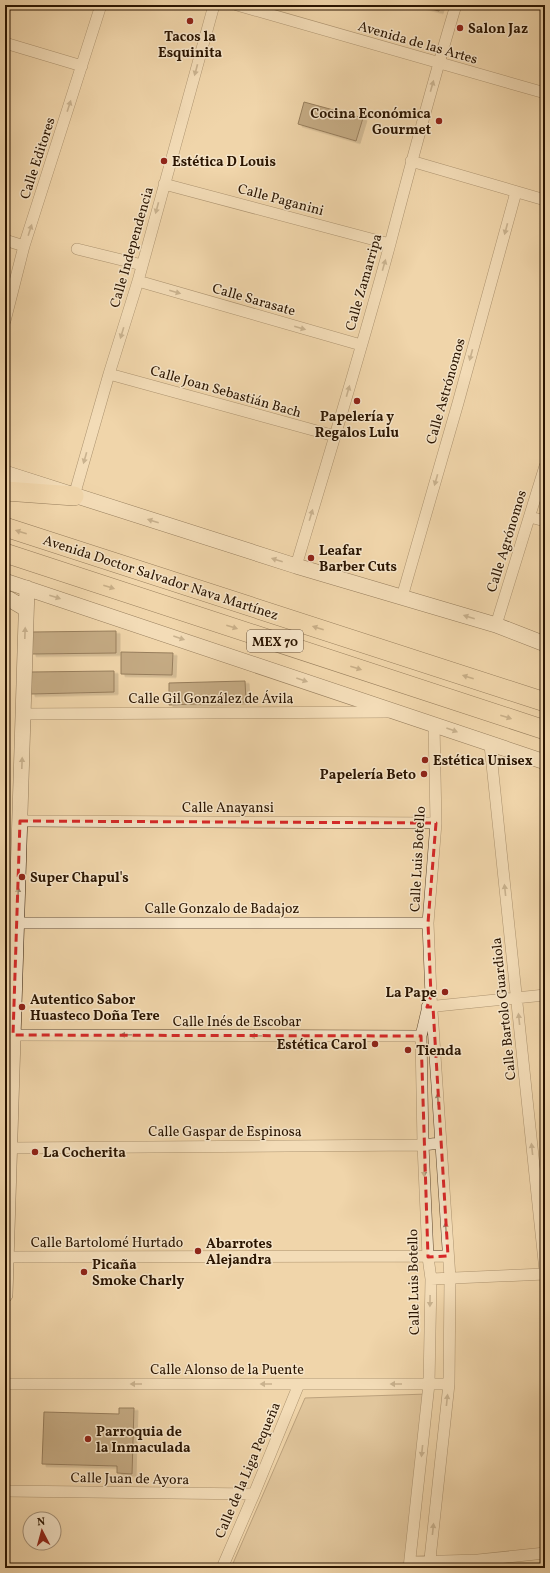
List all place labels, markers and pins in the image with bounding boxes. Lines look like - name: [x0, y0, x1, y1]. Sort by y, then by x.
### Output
- marker: Tacos la Esquinita: [185, 16, 195, 26]
- place label: Salon Jaz: [468, 20, 528, 39]
- marker: Salon Jaz: [455, 23, 465, 33]
- place label: Tacos la Esquinita: [158, 28, 222, 63]
- place label: Cocina Económica Gourmet: [310, 105, 431, 140]
- marker: Cocina Económica Gourmet: [434, 116, 444, 126]
- place label: Estética D Louis: [172, 153, 276, 172]
- marker: Estética D Louis: [159, 156, 169, 166]
- marker: Papelería y Regalos Lulu: [352, 396, 362, 406]
- place label: Papelería y Regalos Lulu: [315, 408, 400, 443]
- place label: Leafar Barber Cuts: [319, 542, 397, 577]
- marker: Leafar Barber Cuts: [306, 553, 316, 563]
- place label: Estética Unisex: [433, 752, 533, 771]
- marker: Estética Unisex: [420, 755, 430, 765]
- place label: Papelería Beto: [320, 766, 416, 785]
- marker: Papelería Beto: [419, 769, 429, 779]
- place label: Super Chapul's: [30, 869, 129, 888]
- marker: Super Chapul's: [17, 872, 27, 882]
- place label: La Pape: [386, 984, 437, 1003]
- marker: La Pape: [440, 987, 450, 997]
- place label: Autentico Sabor Huasteco Doña Tere: [30, 991, 160, 1026]
- marker: Autentico Sabor Huasteco Doña Tere: [17, 1002, 27, 1012]
- place label: Estética Carol: [277, 1036, 367, 1055]
- marker: Estética Carol: [370, 1039, 380, 1049]
- place label: Tienda: [416, 1042, 462, 1061]
- marker: Tienda: [403, 1045, 413, 1055]
- place label: La Cocherita: [43, 1144, 126, 1163]
- marker: La Cocherita: [30, 1147, 40, 1157]
- place label: Abarrotes Alejandra: [206, 1235, 272, 1270]
- marker: Abarrotes Alejandra: [193, 1246, 203, 1256]
- place label: Picaña Smoke Charly: [92, 1256, 184, 1291]
- marker: Picaña Smoke Charly: [79, 1267, 89, 1277]
- place label: Parroquia de la Inmaculada: [96, 1423, 191, 1458]
- marker: Parroquia de la Inmaculada: [83, 1434, 93, 1444]

